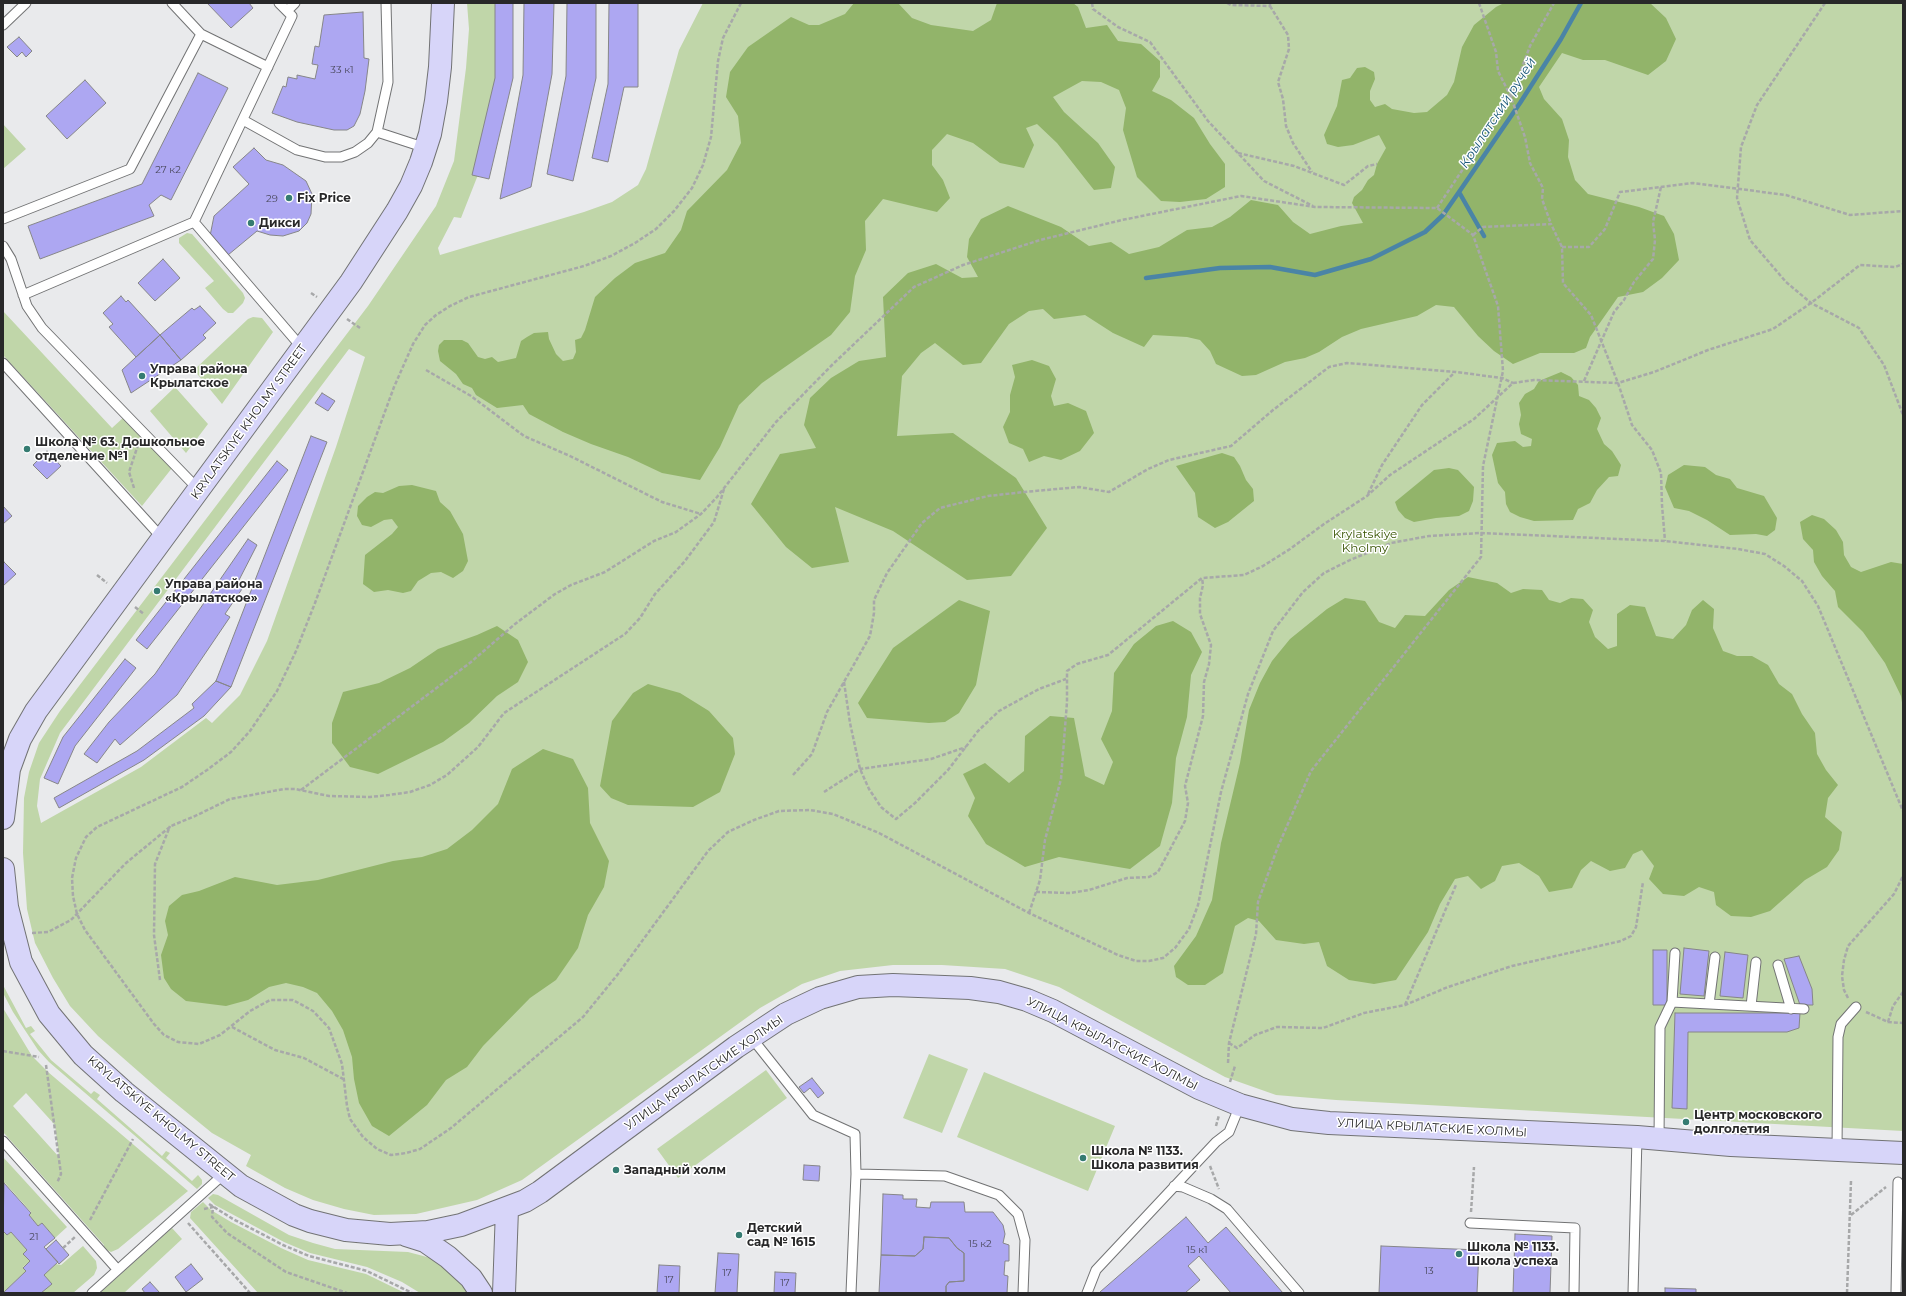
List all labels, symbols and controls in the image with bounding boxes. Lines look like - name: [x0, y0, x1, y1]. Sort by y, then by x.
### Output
- water label: Крылатский ручей: [1457, 55, 1539, 171]
- house number: 33 к1: [330, 64, 354, 76]
- house number: 27 к2: [155, 164, 181, 176]
- place label: Fix Price: [297, 191, 351, 205]
- house number: 29: [266, 193, 278, 205]
- marker: Fix Price: [284, 193, 294, 203]
- place label: Дикси: [259, 216, 301, 230]
- marker: Дикси: [246, 218, 256, 228]
- street label: KRYLATSKIYE KHOLMY STREET: [188, 342, 310, 502]
- place label: Управа района Крылатское: [150, 362, 247, 390]
- marker: Управа района Крылатское: [137, 371, 147, 381]
- place label: Школа № 63. Дошкольное отделение №1: [35, 435, 205, 463]
- marker: Школа № 63. Дошкольное отделение №1: [22, 444, 32, 454]
- park label: Krylatskiye Kholmy: [1333, 527, 1397, 555]
- place label: Управа района «Крылатское»: [165, 577, 262, 605]
- marker: Управа района «Крылатское»: [152, 586, 162, 596]
- street label: УЛИЦА КРЫЛАТСКИЕ ХОЛМЫ: [1024, 994, 1200, 1094]
- street label: УЛИЦА КРЫЛАТСКИЕ ХОЛМЫ: [622, 1013, 786, 1133]
- street label: KRYLATSKIYE KHOLMY STREET: [84, 1053, 238, 1185]
- place label: Центр московского долголетия: [1694, 1108, 1822, 1136]
- street label: УЛИЦА КРЫЛАТСКИЕ ХОЛМЫ: [1337, 1116, 1527, 1140]
- marker: Центр московского долголетия: [1681, 1117, 1691, 1127]
- place label: Школа № 1133. Школа развития: [1091, 1144, 1199, 1172]
- marker: Школа № 1133. Школа развития: [1078, 1153, 1088, 1163]
- place label: Западный холм: [624, 1163, 726, 1177]
- marker: Западный холм: [611, 1165, 621, 1175]
- place label: Детский сад № 1615: [747, 1221, 815, 1249]
- marker: Детский сад № 1615: [734, 1230, 744, 1240]
- house number: 21: [29, 1231, 39, 1243]
- house number: 15 к2: [968, 1238, 992, 1250]
- place label: Школа № 1133. Школа успеха: [1467, 1240, 1559, 1268]
- house number: 15 к1: [1186, 1244, 1208, 1256]
- marker: Школа № 1133. Школа успеха: [1454, 1249, 1464, 1259]
- house number: 13: [1424, 1265, 1434, 1277]
- house number: 17: [722, 1267, 732, 1279]
- house number: 17: [664, 1274, 674, 1286]
- house number: 17: [780, 1277, 790, 1289]

